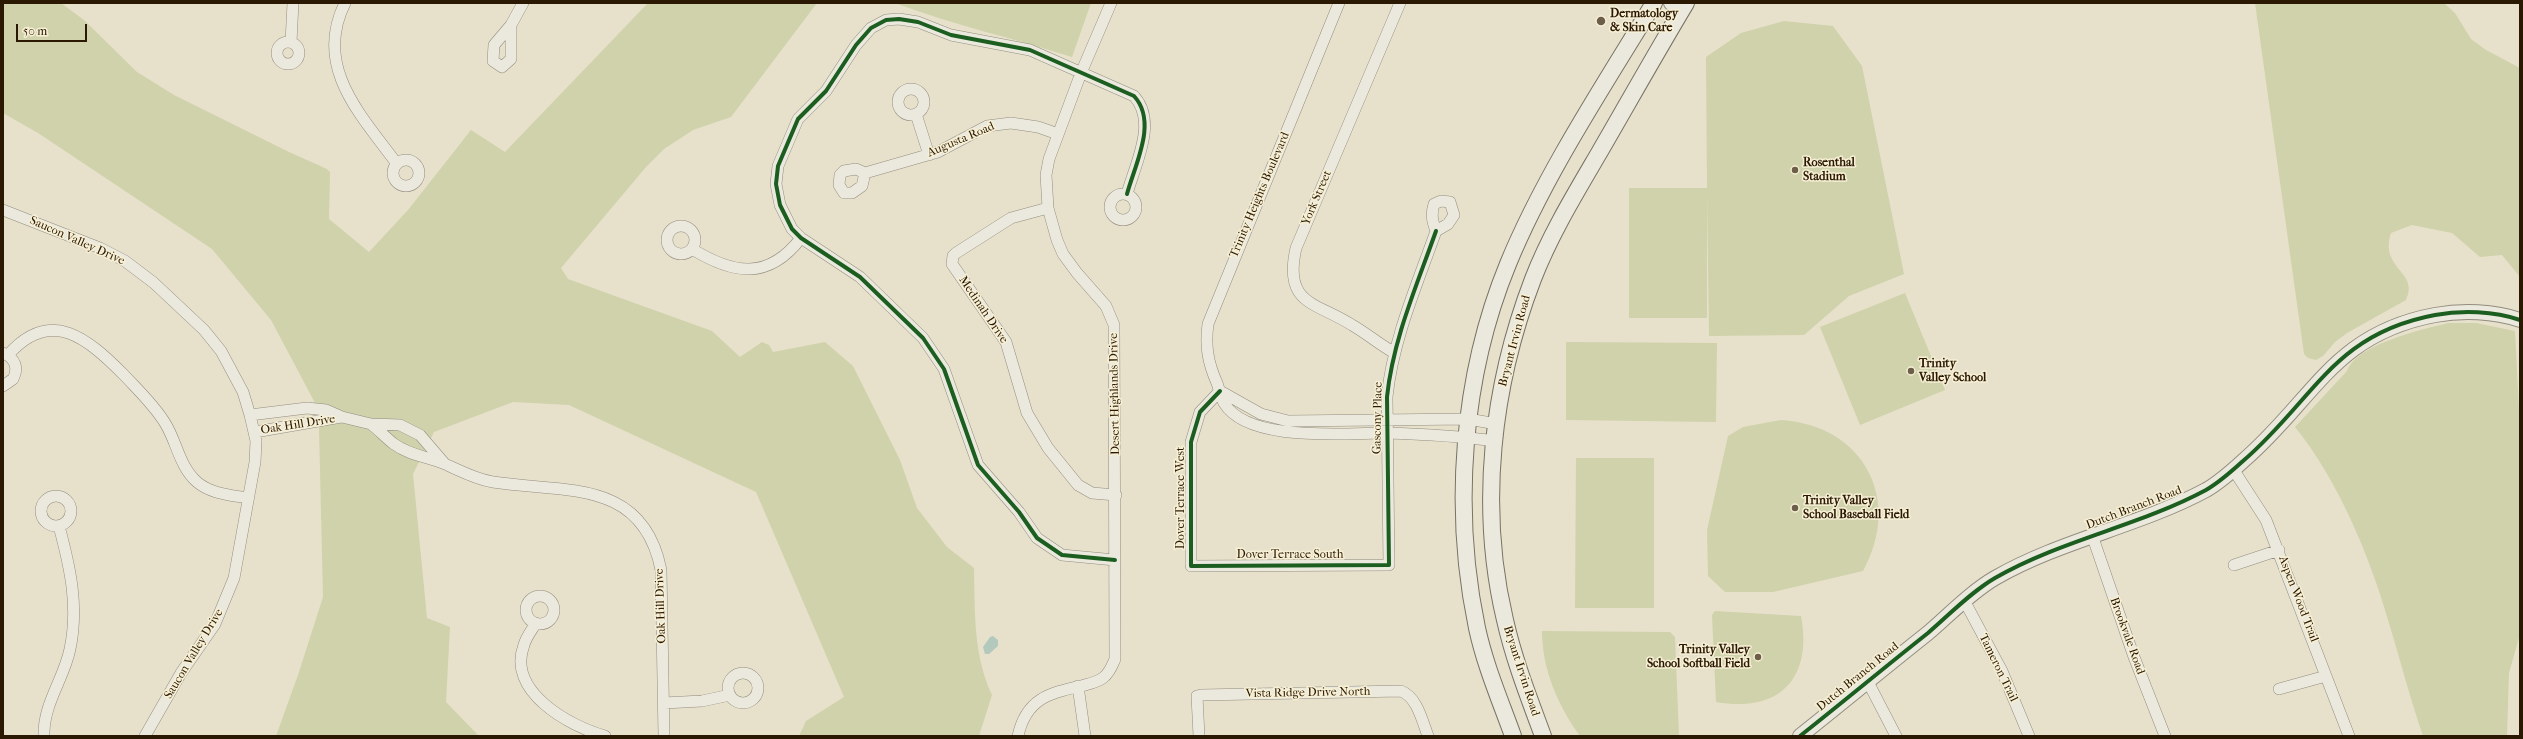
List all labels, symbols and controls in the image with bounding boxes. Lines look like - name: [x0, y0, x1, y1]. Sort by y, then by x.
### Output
- place label: Dermatology & Skin Care: [1610, 7, 1678, 35]
- marker: Dermatology & Skin Care: [1595, 15, 1607, 27]
- scale bar: [18, 16, 89, 42]
- text: 50 m: [23, 24, 47, 38]
- street label: Augusta Road: [925, 119, 997, 161]
- street label: Trinity Heights Boulevard: [1227, 130, 1293, 260]
- place label: Rosenthal Stadium: [1803, 156, 1855, 184]
- marker: Rosenthal Stadium: [1790, 165, 1800, 175]
- street label: York Street: [1299, 168, 1335, 228]
- street label: Saucon Valley Drive: [27, 214, 127, 268]
- street label: Medinah Drive: [955, 274, 1011, 346]
- street label: Bryant Irvin Road: [1496, 294, 1534, 388]
- street label: Desert Highlands Drive: [1107, 333, 1123, 455]
- place label: Trinity Valley School: [1919, 357, 1986, 385]
- marker: Trinity Valley School: [1906, 366, 1916, 376]
- street label: Gascony Place: [1370, 382, 1386, 454]
- street label: Oak Hill Drive: [260, 412, 336, 438]
- street label: Dover Terrace West: [1174, 447, 1188, 549]
- street label: Dutch Branch Road: [2084, 483, 2184, 533]
- place label: Trinity Valley School Baseball Field: [1803, 494, 1909, 522]
- marker: Trinity Valley School Baseball Field: [1790, 503, 1800, 513]
- street label: Dover Terrace South: [1237, 548, 1343, 562]
- street label: Aspen Wood Trail: [2275, 554, 2321, 644]
- street label: Oak Hill Drive: [652, 568, 670, 644]
- street label: Brookvale Road: [2106, 595, 2148, 677]
- street label: Saucon Valley Drive: [161, 606, 227, 702]
- street label: Bryant Irvin Road: [1500, 624, 1542, 718]
- street label: Tameron Trail: [1975, 632, 2021, 704]
- street label: Dutch Branch Road: [1814, 640, 1902, 714]
- place label: Trinity Valley School Softball Field: [1647, 643, 1750, 671]
- marker: Trinity Valley School Softball Field: [1753, 652, 1763, 662]
- street label: Vista Ridge Drive North: [1246, 685, 1370, 701]

